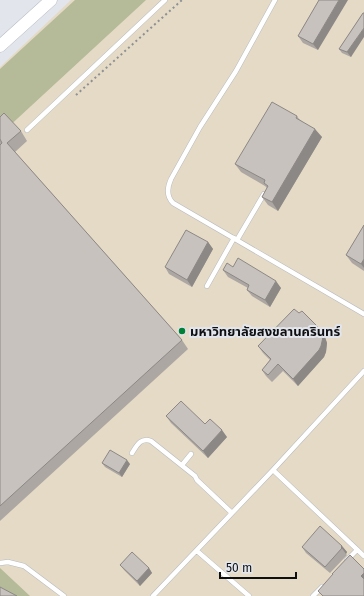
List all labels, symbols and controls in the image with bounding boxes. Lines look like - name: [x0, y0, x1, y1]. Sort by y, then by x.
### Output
- place label: มหาวิทยาลัยสงขลานครินทร์: [190, 324, 340, 339]
- marker: มหาวิทยาลัยสงขลานครินทร์: [177, 326, 187, 336]
- scale bar: [220, 554, 296, 580]
- text: 50 m: [226, 561, 252, 575]

